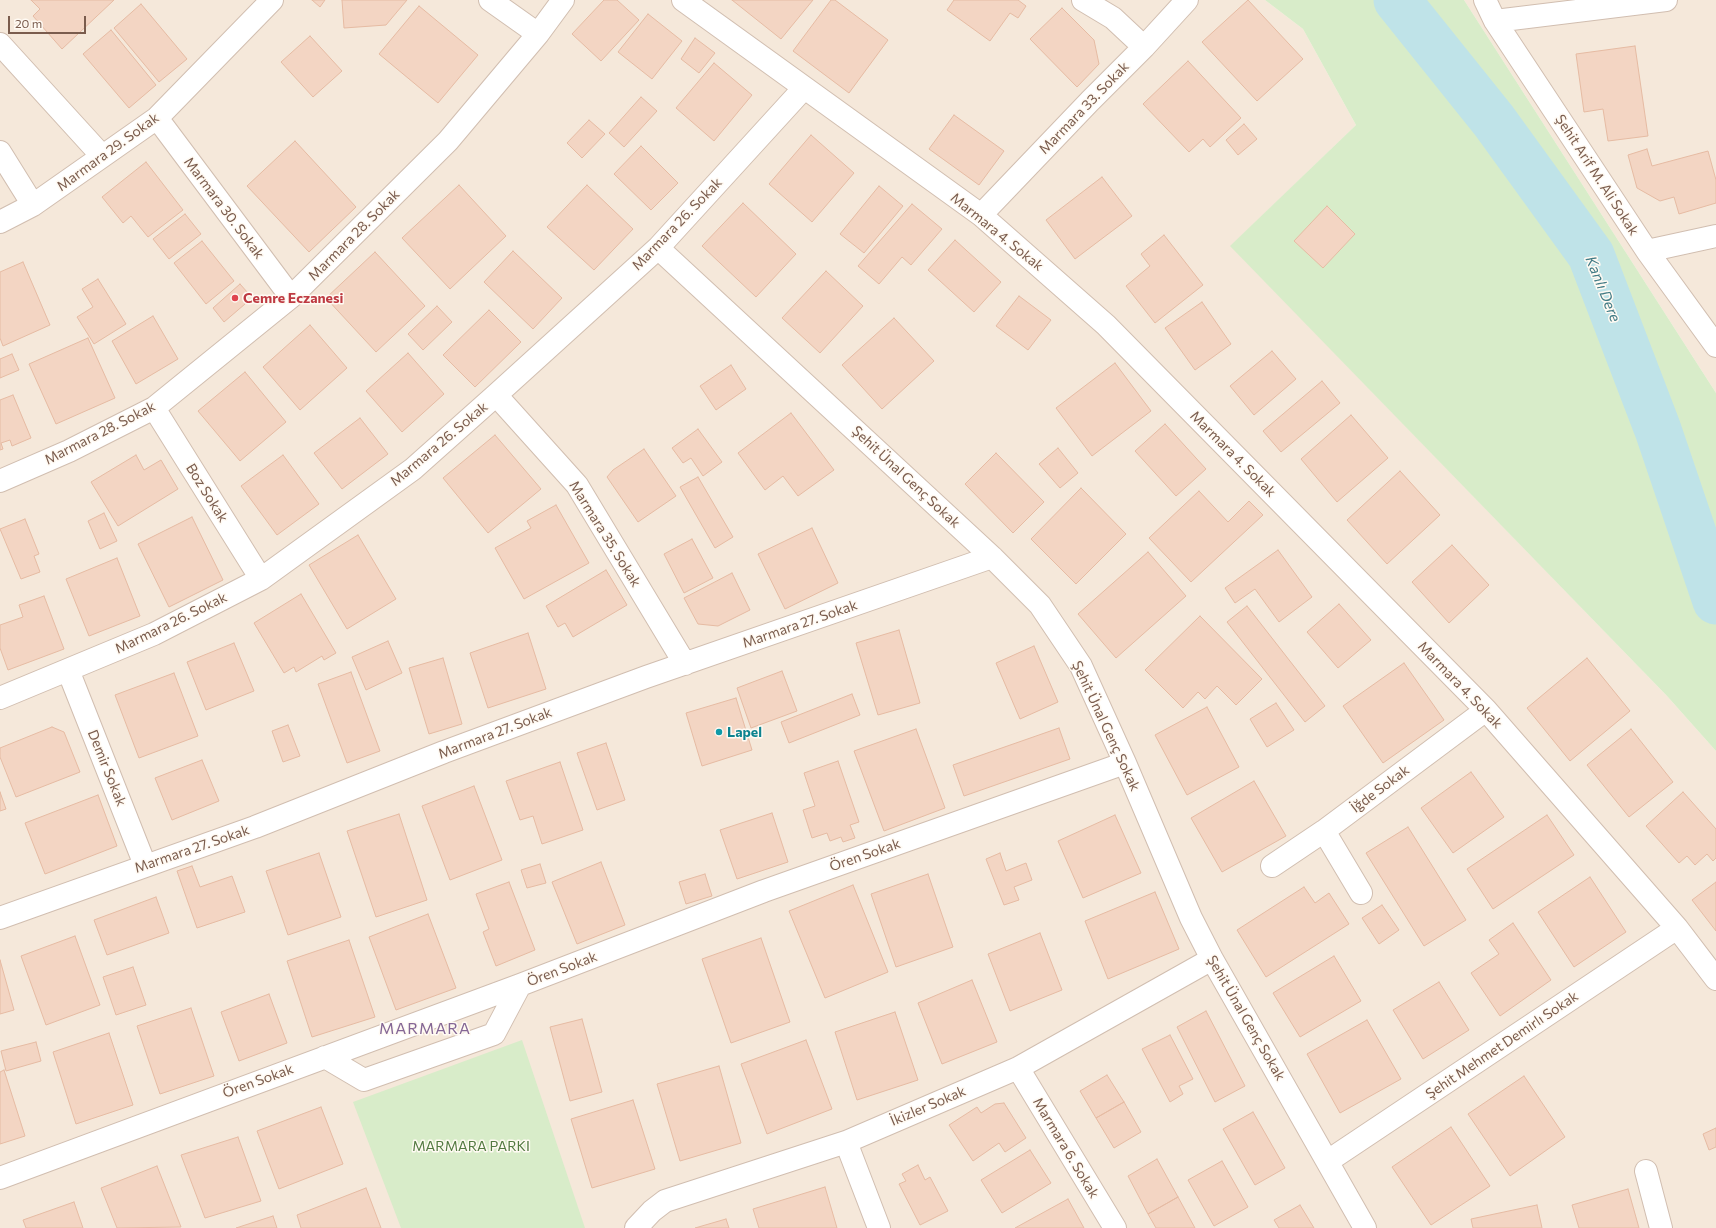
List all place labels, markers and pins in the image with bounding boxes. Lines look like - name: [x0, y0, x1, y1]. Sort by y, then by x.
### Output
- place label: Cemre Eczanesi: [243, 290, 343, 306]
- marker: Cemre Eczanesi: [230, 293, 240, 303]
- place label: Lapel: [727, 724, 762, 740]
- marker: Lapel: [714, 727, 724, 737]

